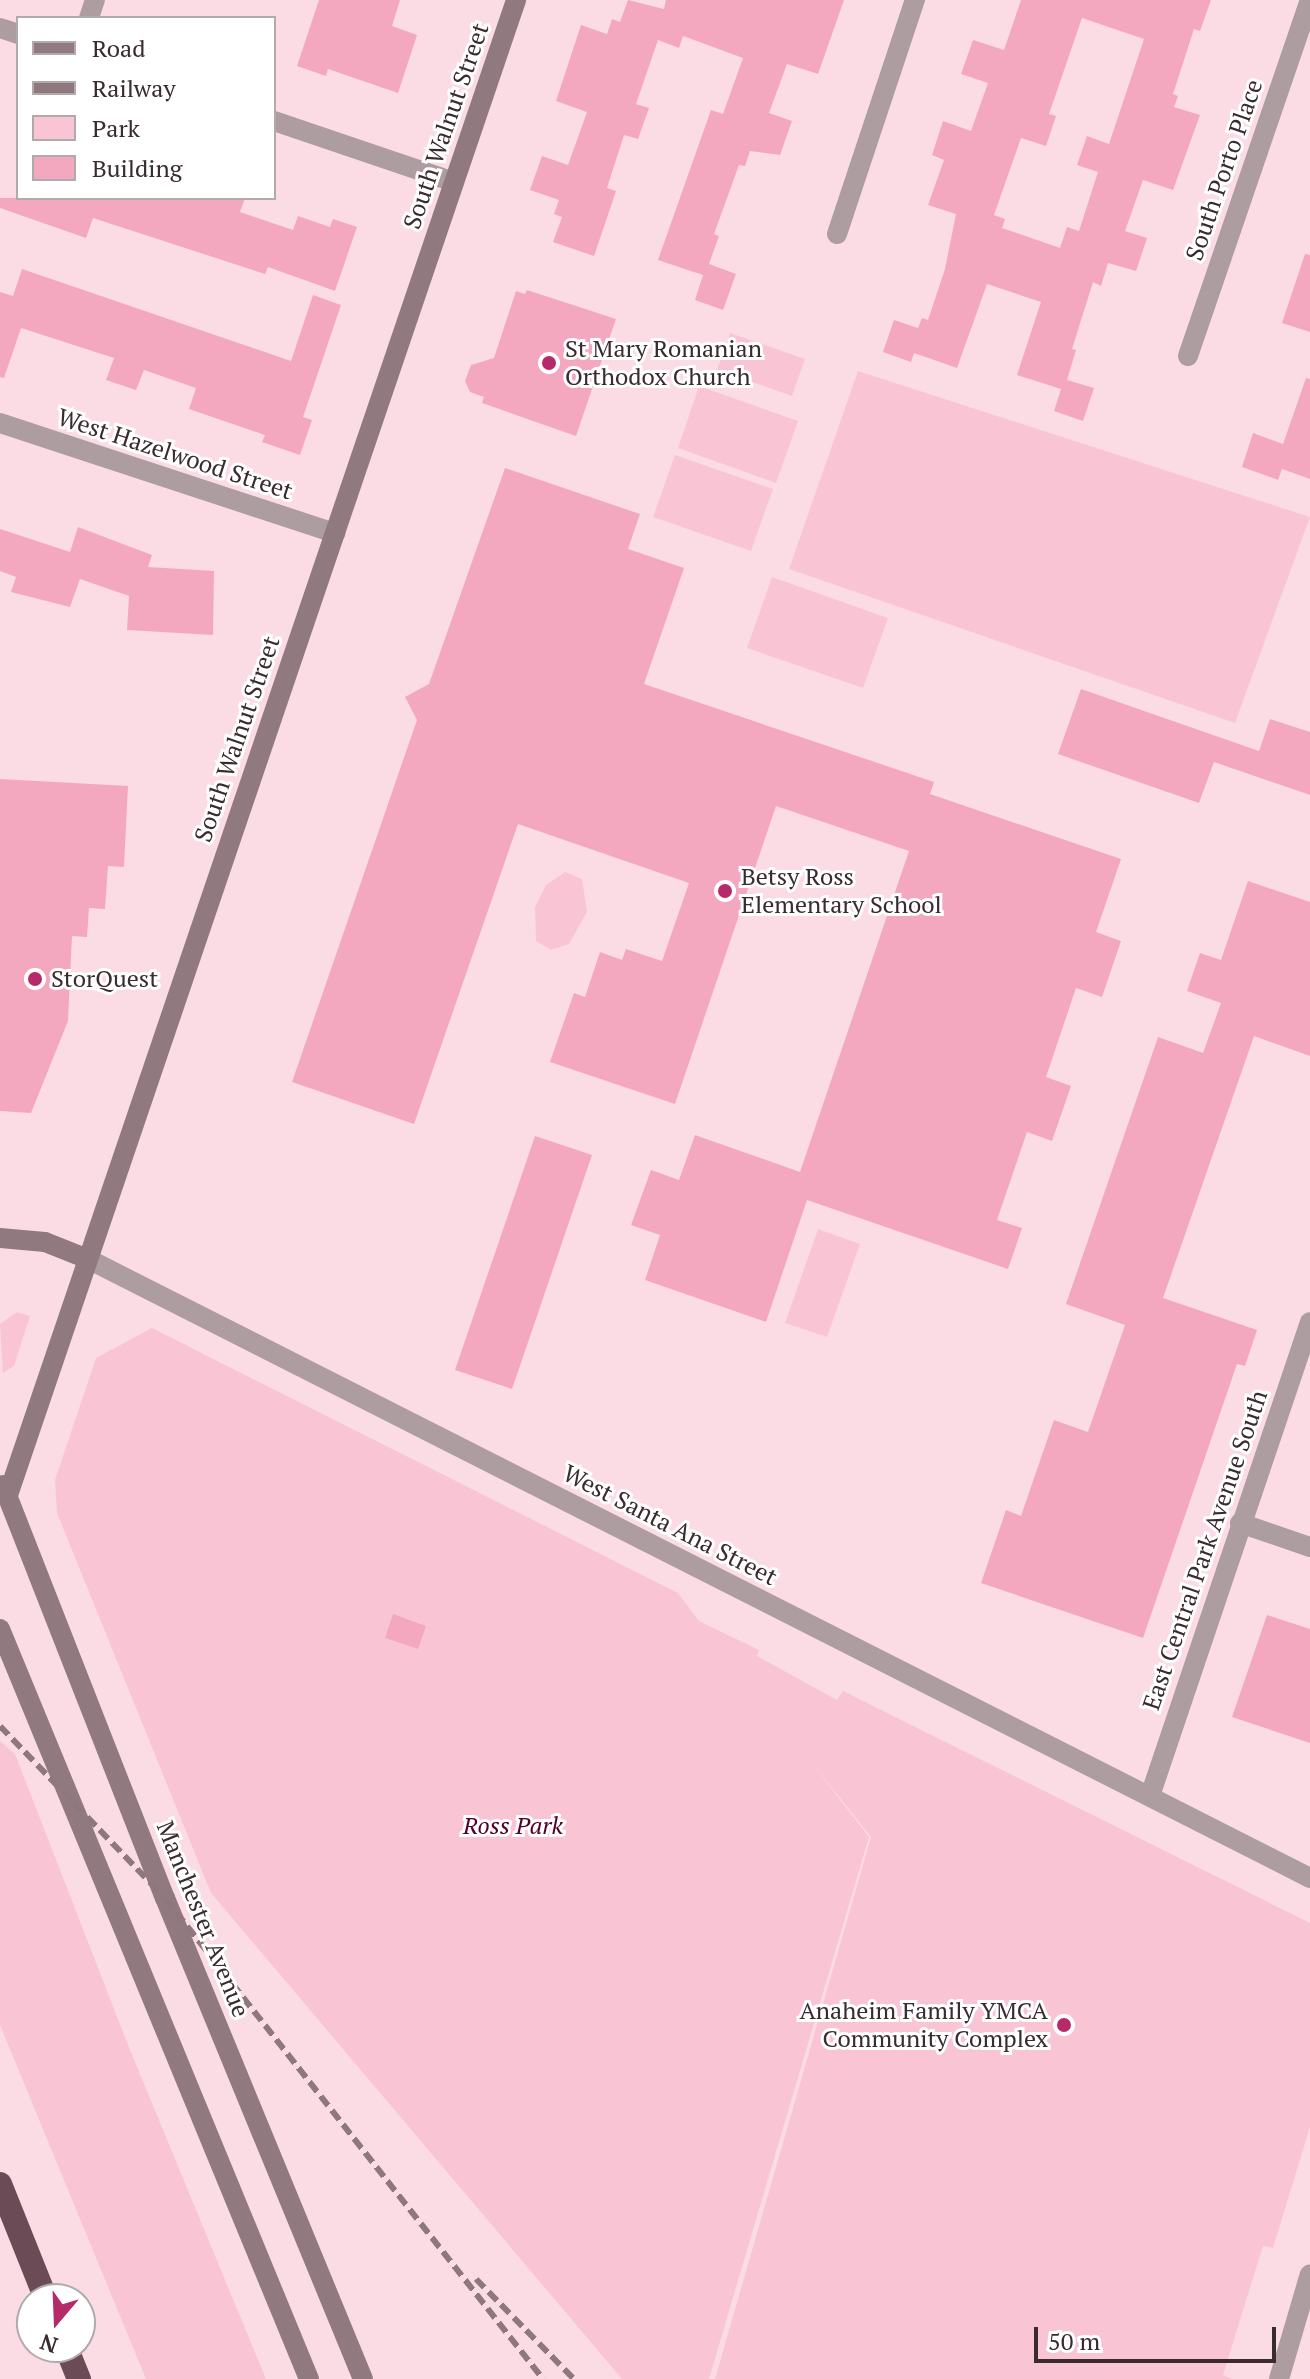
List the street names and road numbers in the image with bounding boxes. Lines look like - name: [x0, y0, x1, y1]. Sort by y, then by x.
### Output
- street label: South Walnut Street: [397, 19, 495, 233]
- street label: South Porto Place: [1180, 76, 1268, 264]
- street label: West Hazelwood Street: [54, 402, 296, 506]
- street label: South Walnut Street: [188, 632, 286, 846]
- street label: East Central Park Avenue South: [1137, 1386, 1273, 1714]
- street label: West Santa Ana Street: [558, 1458, 782, 1592]
- street label: Manchester Avenue: [150, 1816, 256, 2022]

